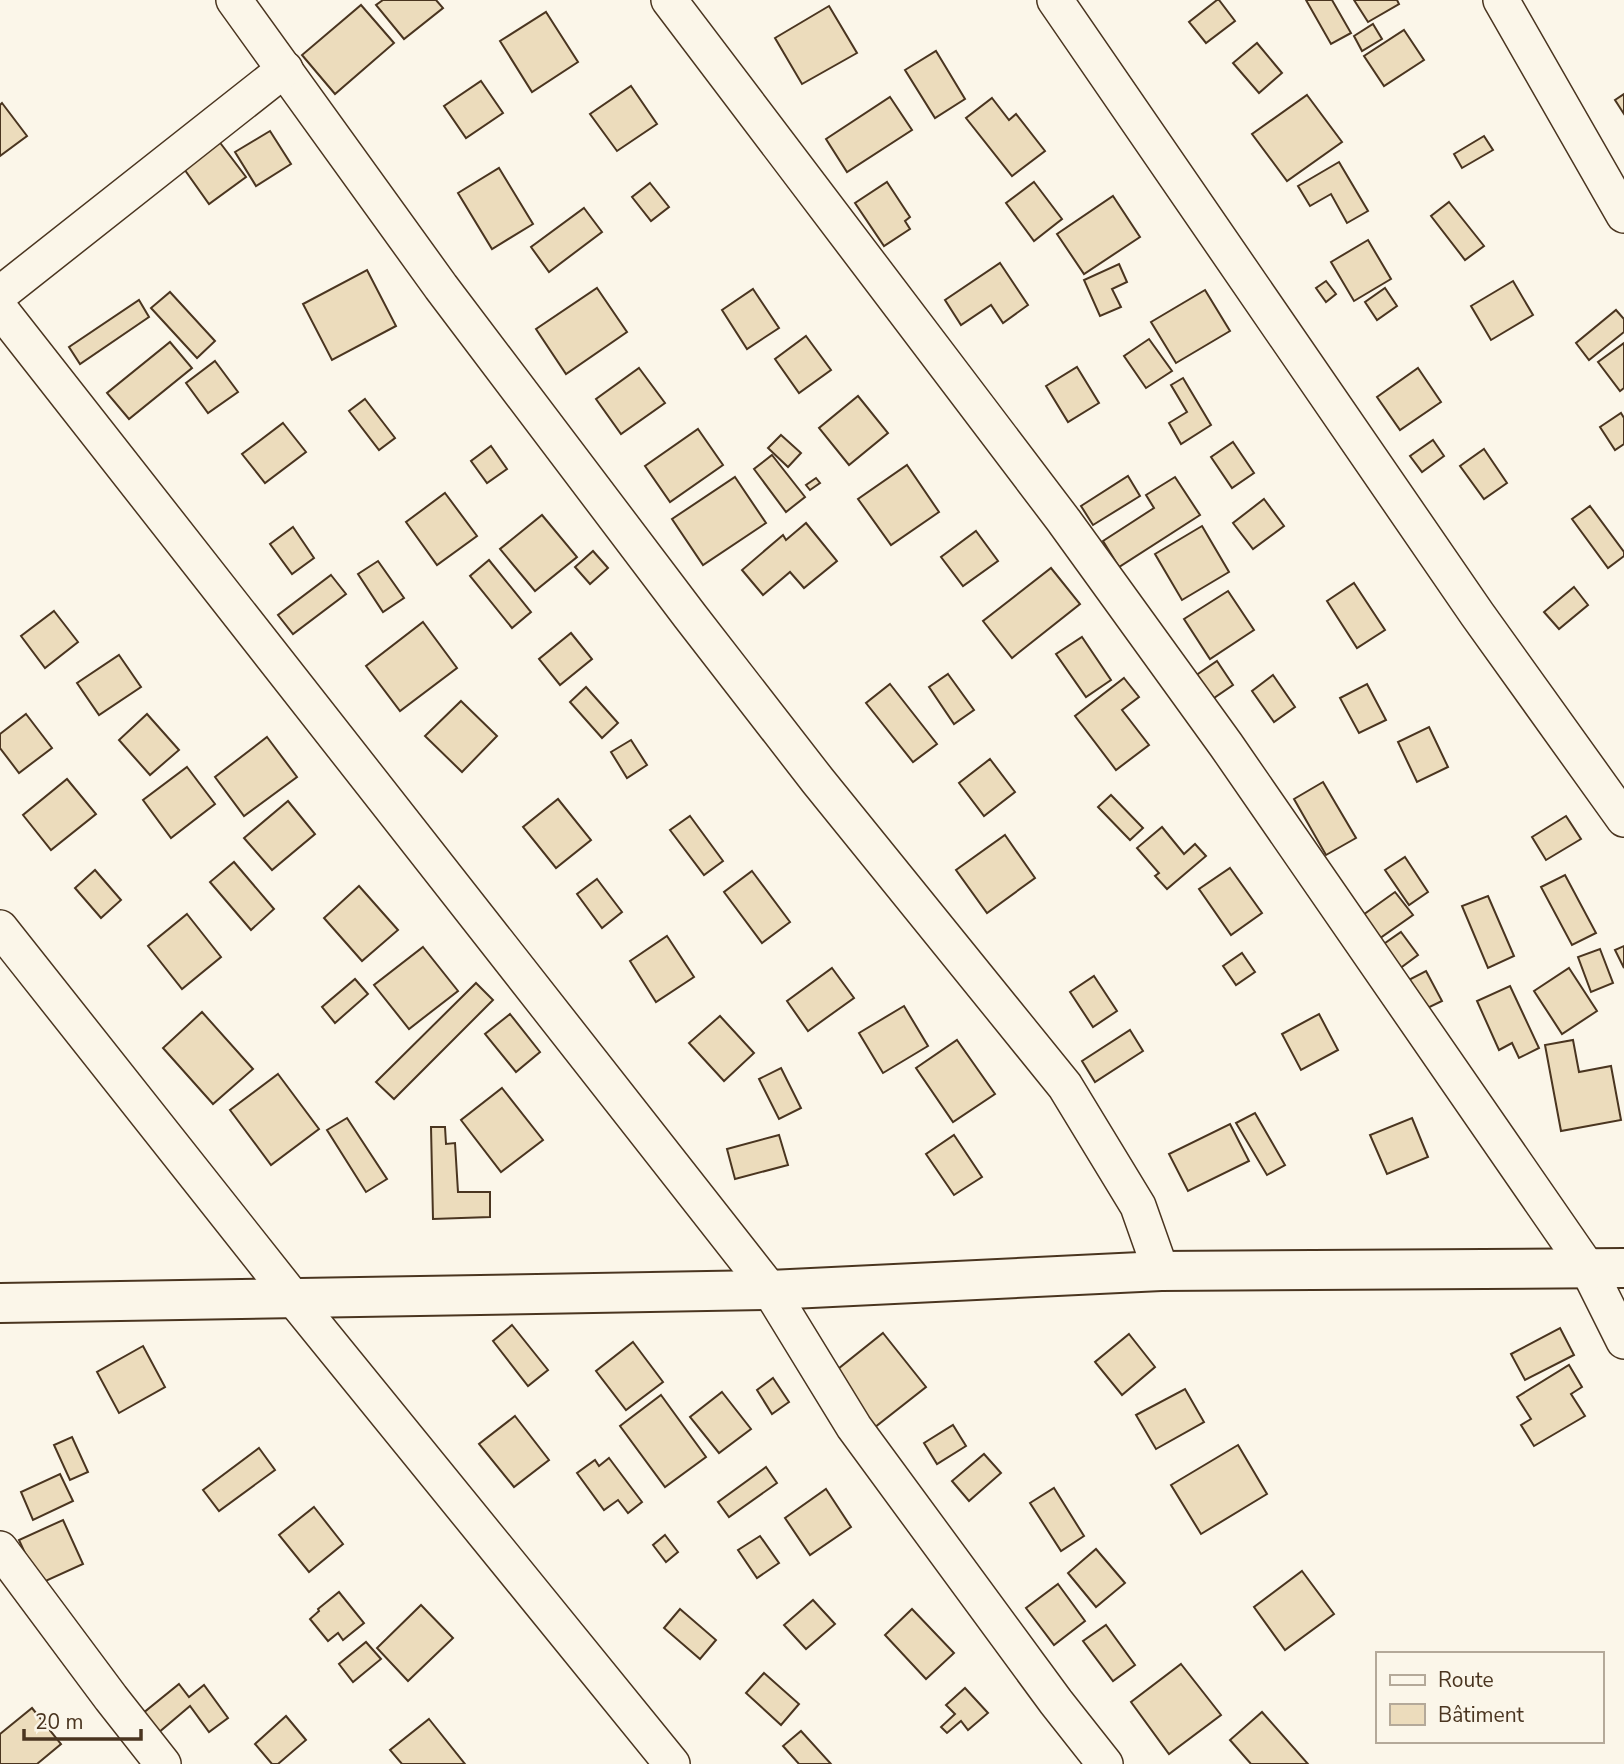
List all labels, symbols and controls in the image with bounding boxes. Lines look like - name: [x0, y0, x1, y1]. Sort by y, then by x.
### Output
- legend: [1376, 1652, 1603, 1743]
- text: Route: [1438, 1666, 1494, 1694]
- scale bar: [24, 1698, 142, 1742]
- text: Bâtiment: [1438, 1701, 1525, 1729]
- text: 20 m: [35, 1708, 84, 1736]

